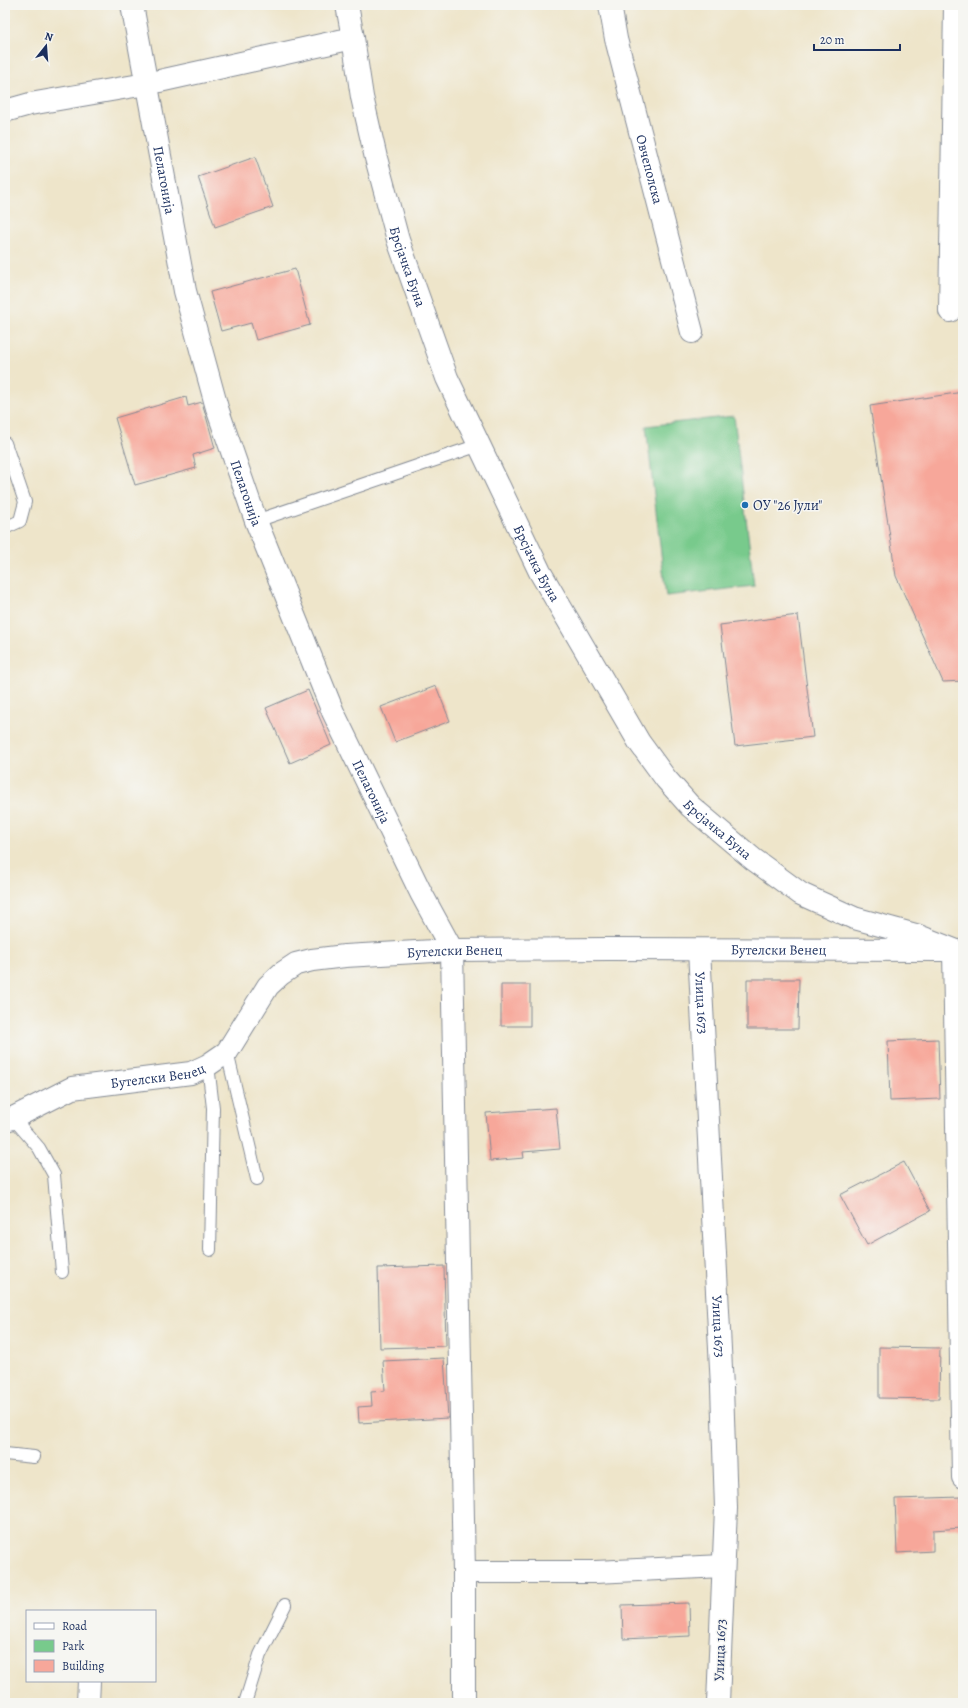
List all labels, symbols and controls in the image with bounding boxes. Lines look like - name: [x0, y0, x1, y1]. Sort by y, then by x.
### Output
- north arrow: [26, 26, 66, 66]
- scale bar: [814, 26, 900, 52]
- text: N: [43, 29, 55, 45]
- text: 20 m: [820, 32, 844, 48]
- street label: Овчеполска: [632, 132, 668, 206]
- street label: Пелагонија: [149, 144, 180, 216]
- street label: Брсјачка Буна: [385, 224, 431, 310]
- street label: Пелагонија: [226, 457, 267, 529]
- place label: ОУ "26 Јули": [753, 496, 822, 515]
- marker: ОУ "26 Јули": [740, 500, 750, 510]
- street label: Брсјачка Буна: [509, 522, 565, 606]
- street label: Пелагонија: [348, 756, 395, 827]
- street label: Брсјачка Буна: [679, 795, 756, 864]
- street label: Бутелски Венец: [406, 940, 503, 962]
- street label: Бутелски Венец: [731, 940, 827, 959]
- street label: Улица 1673: [691, 971, 713, 1035]
- street label: Бутелски Венец: [109, 1058, 208, 1093]
- street label: Улица 1673: [708, 1295, 730, 1358]
- legend: [26, 1610, 156, 1682]
- text: Road: [62, 1618, 88, 1634]
- street label: Улица 1673: [709, 1618, 731, 1682]
- text: Park: [62, 1638, 85, 1654]
- text: Building: [62, 1658, 104, 1674]

